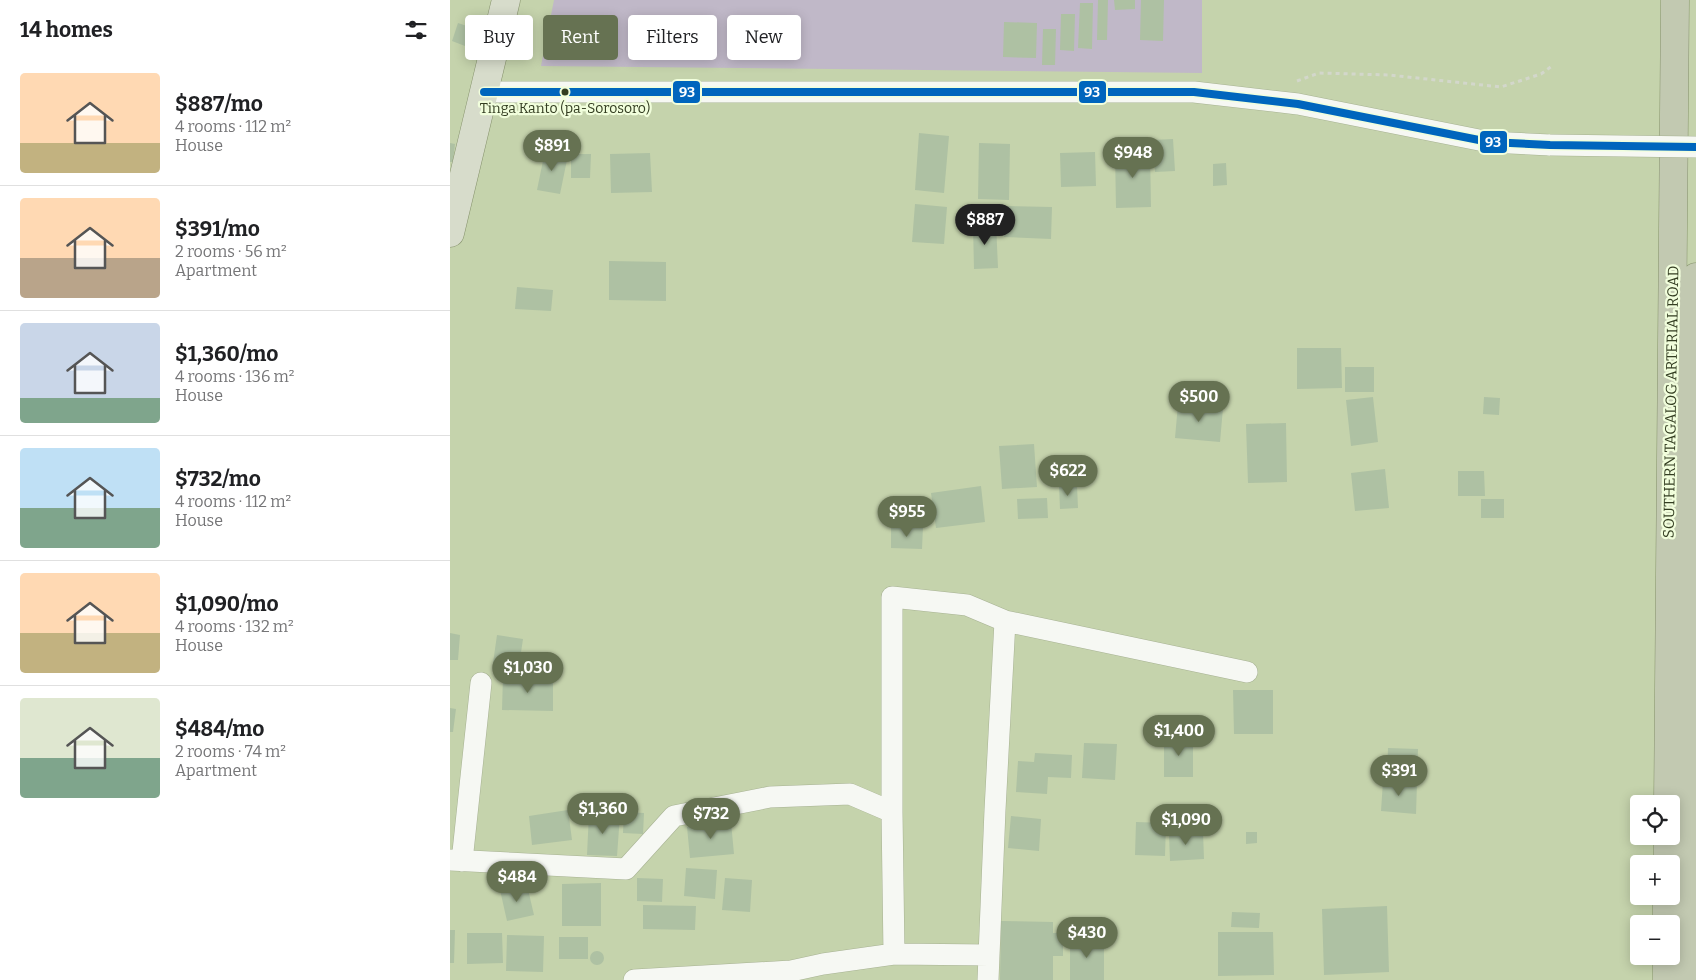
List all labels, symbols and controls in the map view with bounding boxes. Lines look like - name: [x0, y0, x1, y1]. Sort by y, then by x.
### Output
- chip: Buy: [465, 15, 533, 60]
- chip: Rent: [543, 15, 618, 60]
- chip: Filters: [628, 15, 717, 60]
- chip: New: [727, 15, 801, 60]
- icon: filters: [402, 16, 430, 44]
- text: 14 homes: [20, 17, 113, 43]
- line badge: 93: [672, 80, 701, 104]
- line badge: 93: [1078, 80, 1107, 104]
- text: 93: [679, 84, 695, 101]
- text: 93: [1084, 84, 1100, 101]
- marker: Tinga Kanto (pa-Sorosoro): [560, 87, 570, 97]
- text: $887/mo: [175, 91, 263, 117]
- icon: home: [60, 93, 120, 153]
- place label: Tinga Kanto (pa-Sorosoro): [480, 100, 650, 117]
- text: 4 rooms · 112 m²: [175, 117, 291, 136]
- pin: $891: [522, 130, 582, 172]
- line badge: 93: [1479, 130, 1508, 154]
- text: 93: [1485, 134, 1501, 151]
- text: House: [175, 136, 223, 155]
- text: $891: [534, 136, 570, 155]
- pin: $948: [1103, 136, 1163, 179]
- text: $948: [1114, 143, 1152, 162]
- pin: $887: [955, 204, 1015, 246]
- text: $887: [966, 210, 1004, 229]
- text: $391/mo: [175, 216, 260, 242]
- icon: home: [60, 218, 120, 278]
- text: 2 rooms · 56 m²: [175, 242, 287, 261]
- text: Apartment: [175, 261, 257, 280]
- street label: SOUTHERN TAGALOG ARTERIAL ROAD: [1660, 266, 1682, 538]
- text: $1,360/mo: [175, 341, 278, 367]
- icon: home: [60, 343, 120, 403]
- text: 4 rooms · 136 m²: [175, 367, 294, 386]
- pin: $500: [1169, 380, 1229, 423]
- text: House: [175, 386, 223, 405]
- text: $500: [1180, 387, 1218, 406]
- pin: $622: [1038, 454, 1098, 497]
- text: $622: [1049, 461, 1087, 480]
- text: $732/mo: [175, 466, 261, 492]
- icon: home: [60, 468, 120, 528]
- text: 4 rooms · 112 m²: [175, 492, 291, 511]
- pin: $955: [877, 496, 937, 538]
- text: $955: [889, 502, 925, 521]
- text: House: [175, 511, 223, 530]
- text: $1,090/mo: [175, 591, 279, 617]
- icon: home: [60, 593, 120, 653]
- text: 4 rooms · 132 m²: [175, 617, 294, 636]
- text: House: [175, 636, 223, 655]
- pin: $1,030: [487, 652, 569, 694]
- text: $1,030: [503, 658, 553, 677]
- pin: $1,400: [1138, 714, 1220, 757]
- text: $484/mo: [175, 716, 264, 742]
- icon: home: [60, 718, 120, 778]
- text: $1,400: [1154, 721, 1204, 740]
- text: 2 rooms · 74 m²: [175, 742, 286, 761]
- pin: $391: [1369, 754, 1429, 797]
- text: Apartment: [175, 761, 257, 780]
- text: $391: [1381, 761, 1417, 780]
- pin: $1,360: [562, 792, 644, 835]
- map controls: [1630, 795, 1680, 965]
- button: locate: [1630, 795, 1680, 845]
- pin: $732: [681, 798, 741, 840]
- text: $1,360: [578, 799, 628, 818]
- text: $732: [693, 804, 729, 823]
- pin: $1,090: [1145, 804, 1227, 846]
- text: $1,090: [1161, 810, 1211, 829]
- button: +: [1630, 855, 1680, 905]
- pin: $484: [487, 860, 547, 903]
- text: $484: [498, 867, 536, 886]
- button: −: [1630, 915, 1680, 965]
- pin: $430: [1057, 916, 1117, 959]
- text: $430: [1068, 923, 1106, 942]

